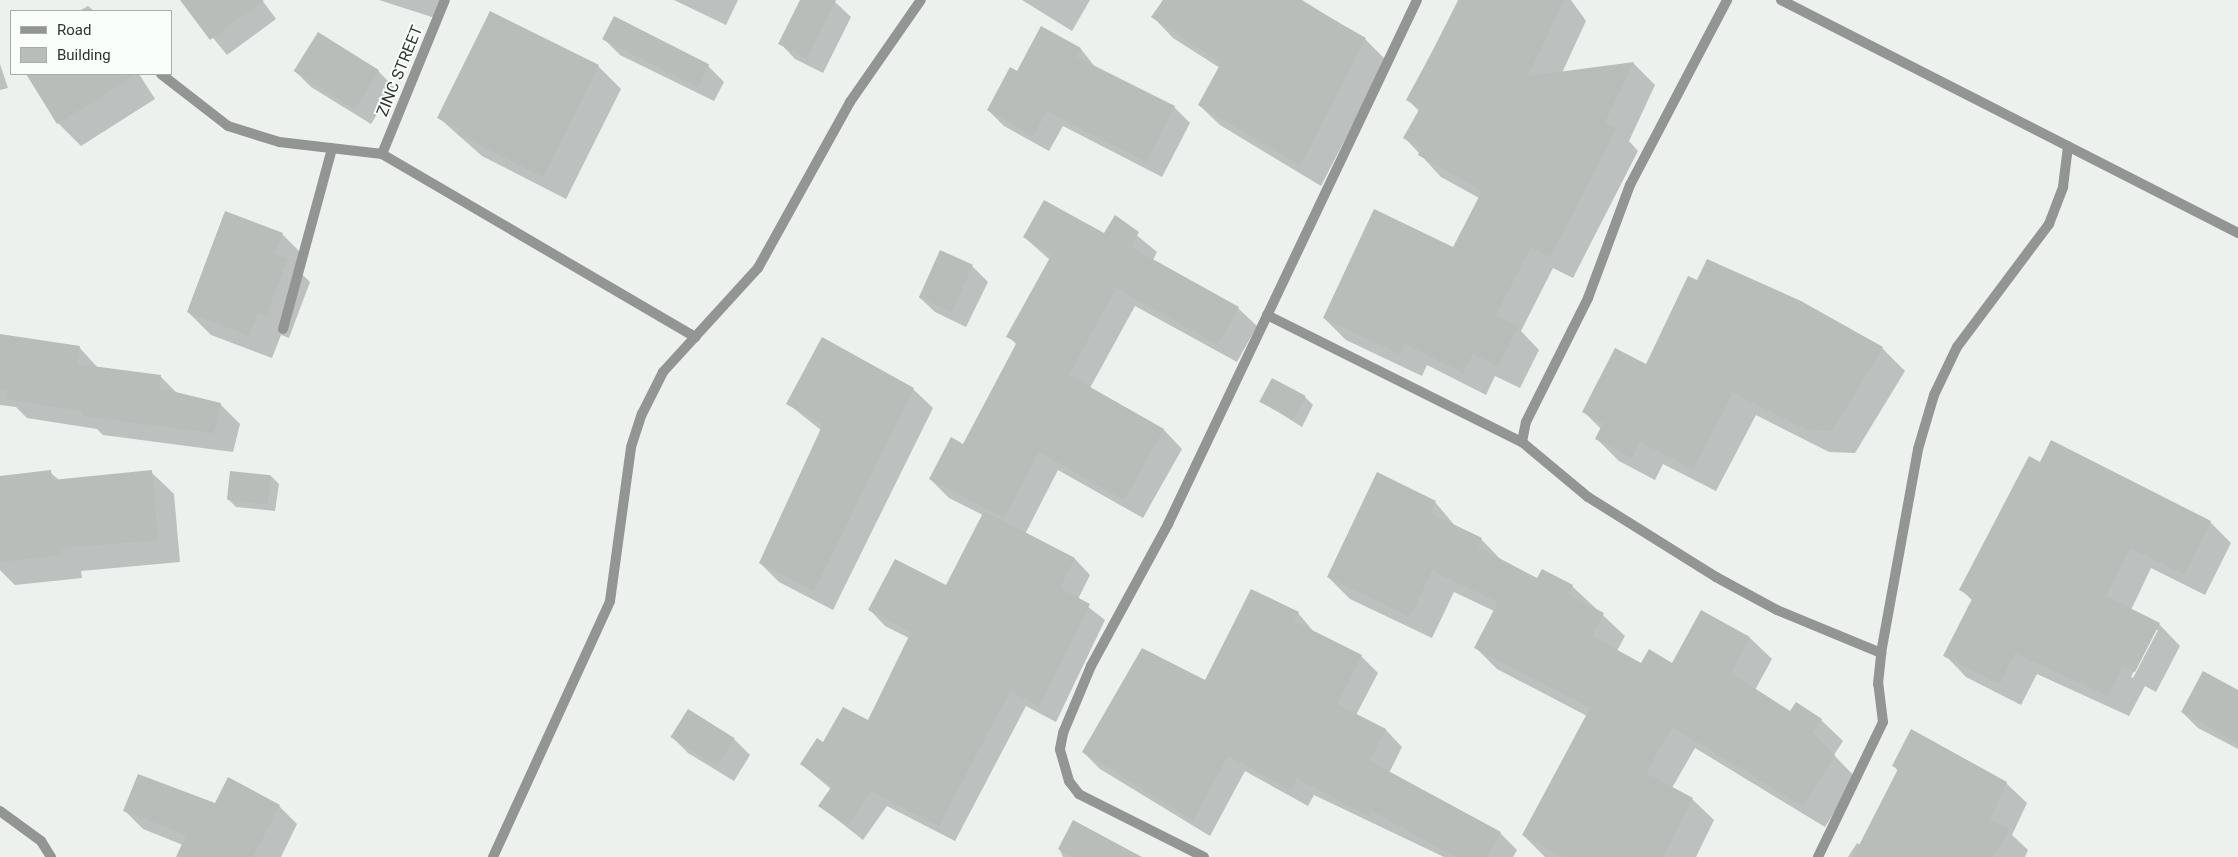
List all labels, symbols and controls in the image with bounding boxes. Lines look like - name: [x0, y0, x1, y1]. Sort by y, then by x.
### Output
- legend: [10, 10, 172, 75]
- text: Road: [57, 21, 91, 39]
- street label: ZINC STREET: [373, 23, 427, 119]
- text: Building: [57, 46, 111, 64]

